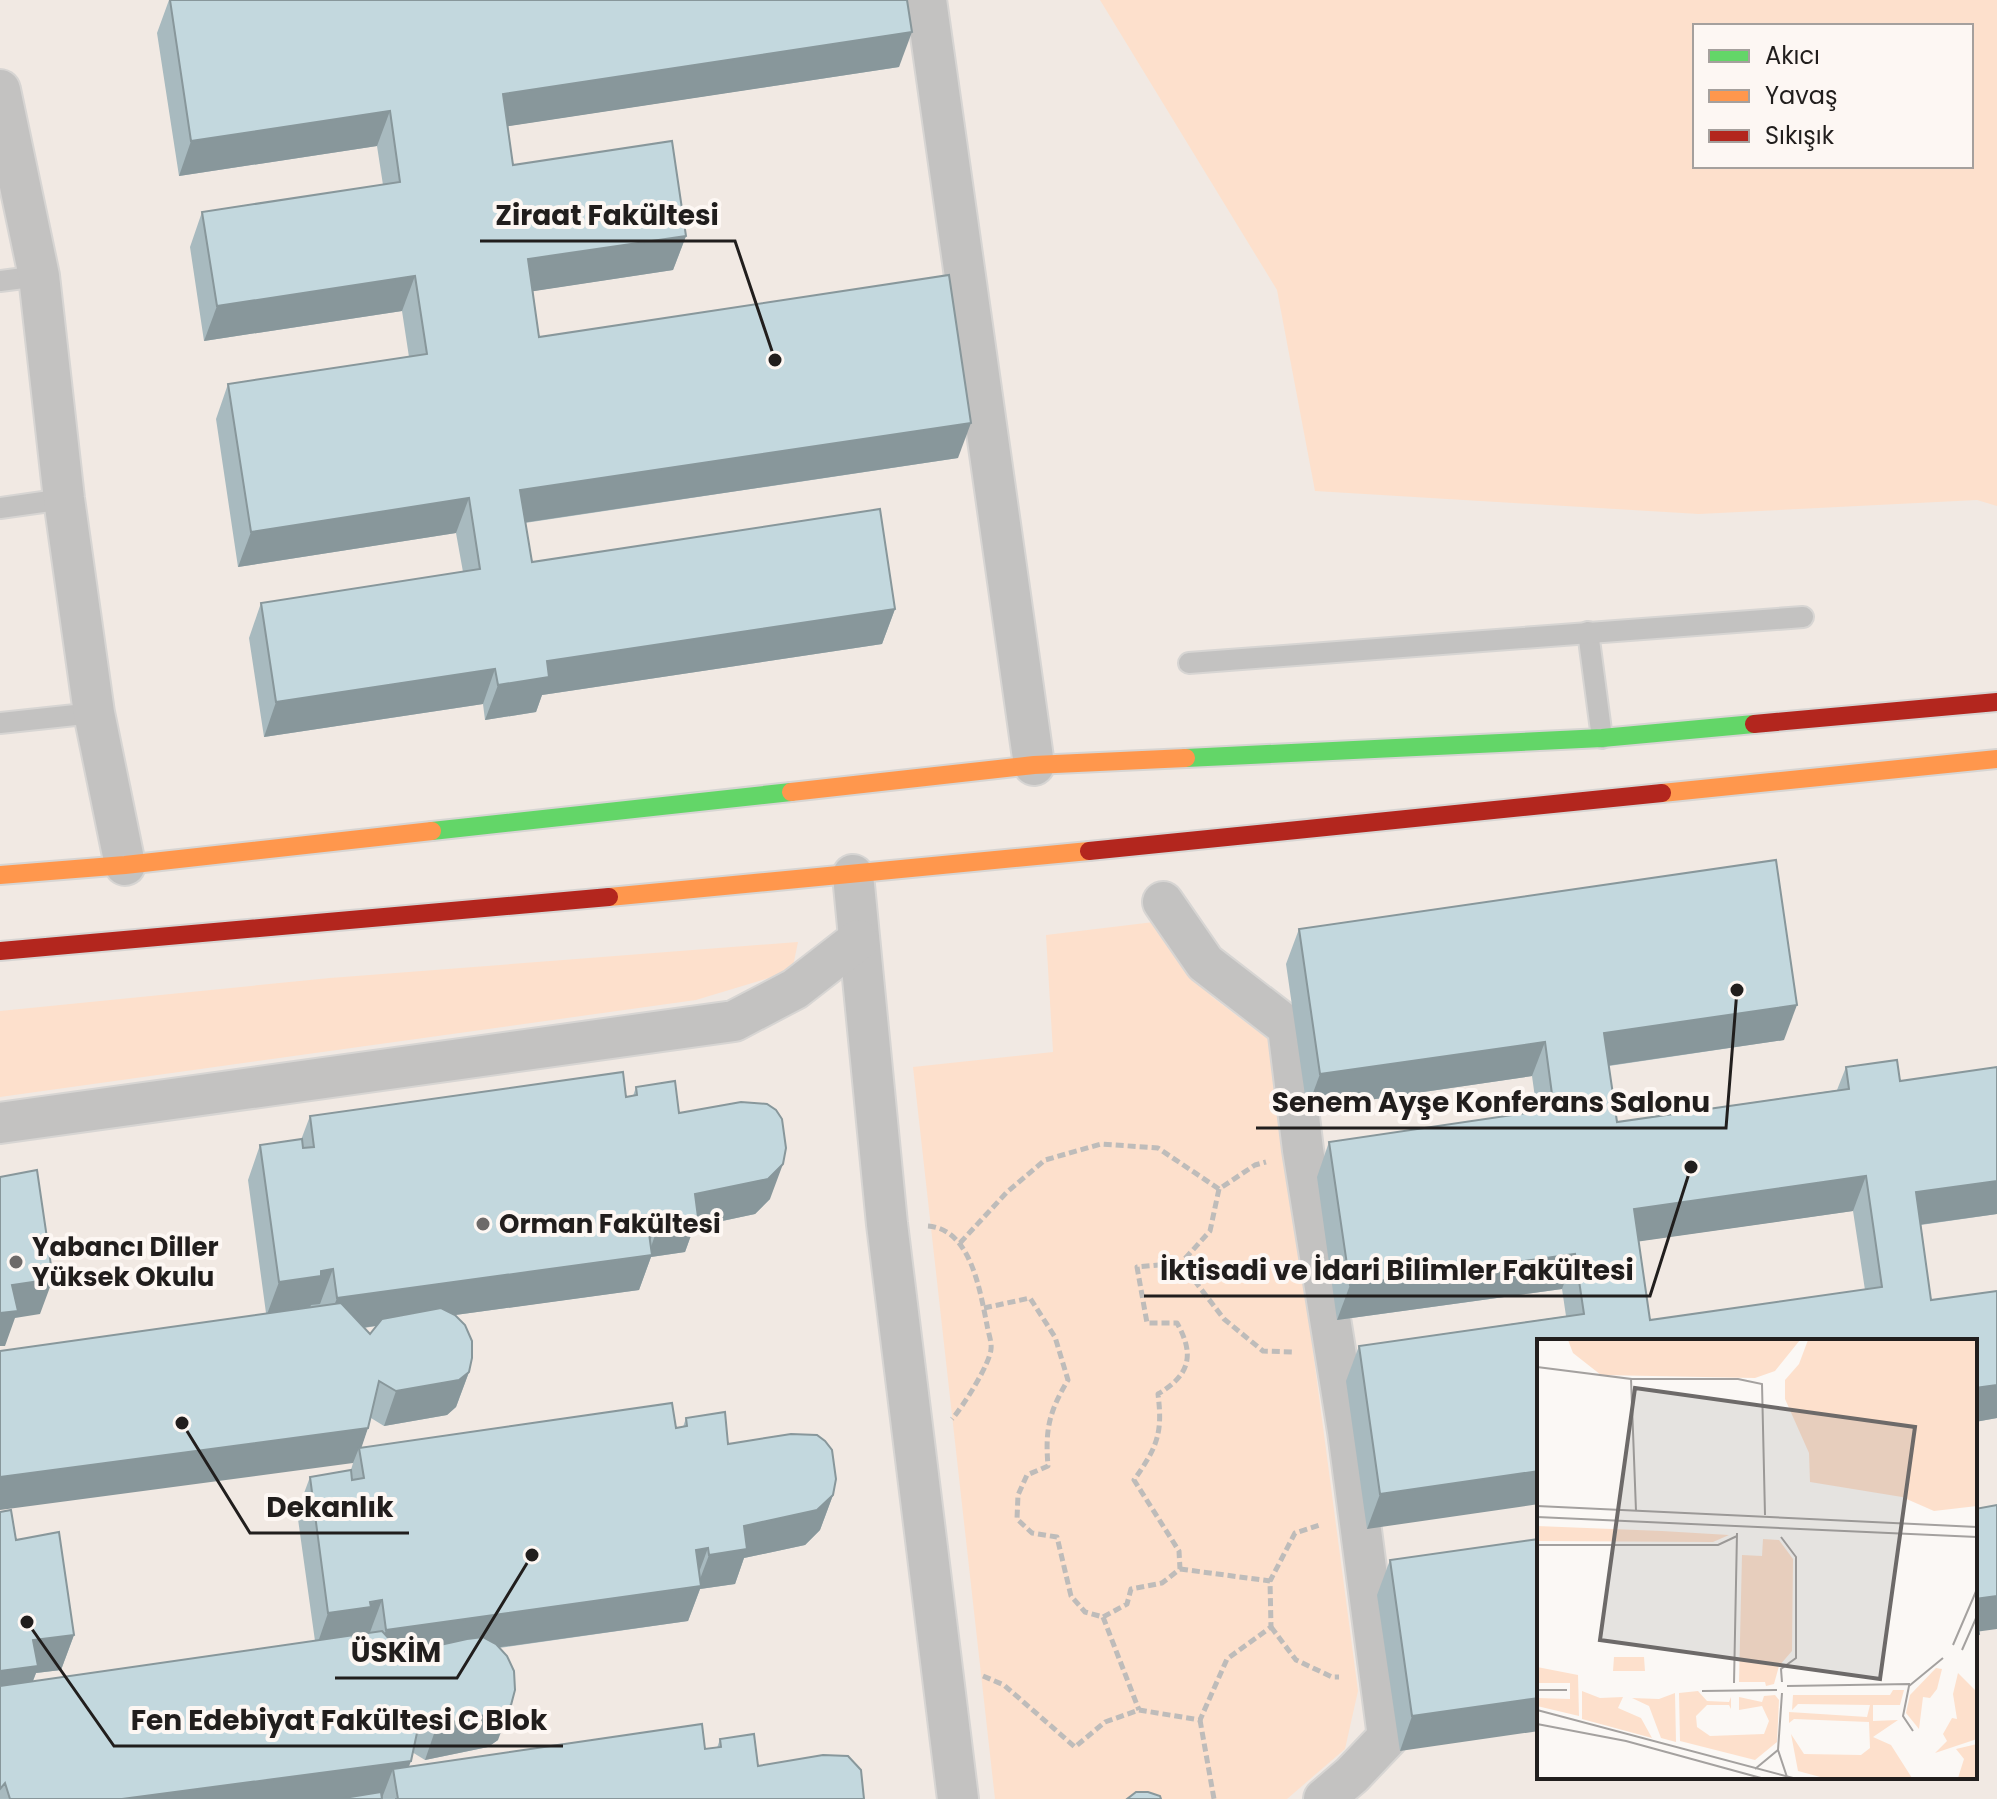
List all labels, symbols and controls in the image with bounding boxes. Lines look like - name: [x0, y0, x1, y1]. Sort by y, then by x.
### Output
- legend: [1693, 24, 1973, 168]
- text: Akıcı: [1765, 39, 1820, 72]
- text: Yavaş: [1765, 79, 1837, 112]
- text: Sıkışık: [1765, 119, 1835, 152]
- callout: Ziraat Fakültesi: [480, 189, 735, 241]
- text: Ziraat Fakültesi: [495, 196, 719, 235]
- callout: Senem Ayşe Konferans Salonu: [1256, 1076, 1726, 1128]
- text: Senem Ayşe Konferans Salonu: [1272, 1083, 1710, 1122]
- place label: Orman Fakültesi: [499, 1206, 721, 1242]
- marker: Orman Fakültesi: [474, 1215, 492, 1233]
- place label: Yabancı Diller Yüksek Okulu: [32, 1229, 219, 1295]
- callout: İktisadi ve İdari Bilimler Fakültesi: [1144, 1244, 1650, 1296]
- text: İktisadi ve İdari Bilimler Fakültesi: [1160, 1251, 1634, 1290]
- marker: Yabancı Diller Yüksek Okulu: [7, 1253, 25, 1271]
- inset map: [1537, 1339, 1977, 1779]
- callout: Dekanlık: [250, 1481, 409, 1533]
- text: Dekanlık: [266, 1488, 394, 1527]
- callout: ÜSKİM: [335, 1626, 457, 1678]
- text: ÜSKİM: [351, 1633, 441, 1672]
- callout: Fen Edebiyat Fakültesi C Blok: [114, 1694, 563, 1746]
- text: Fen Edebiyat Fakültesi C Blok: [131, 1701, 548, 1740]

